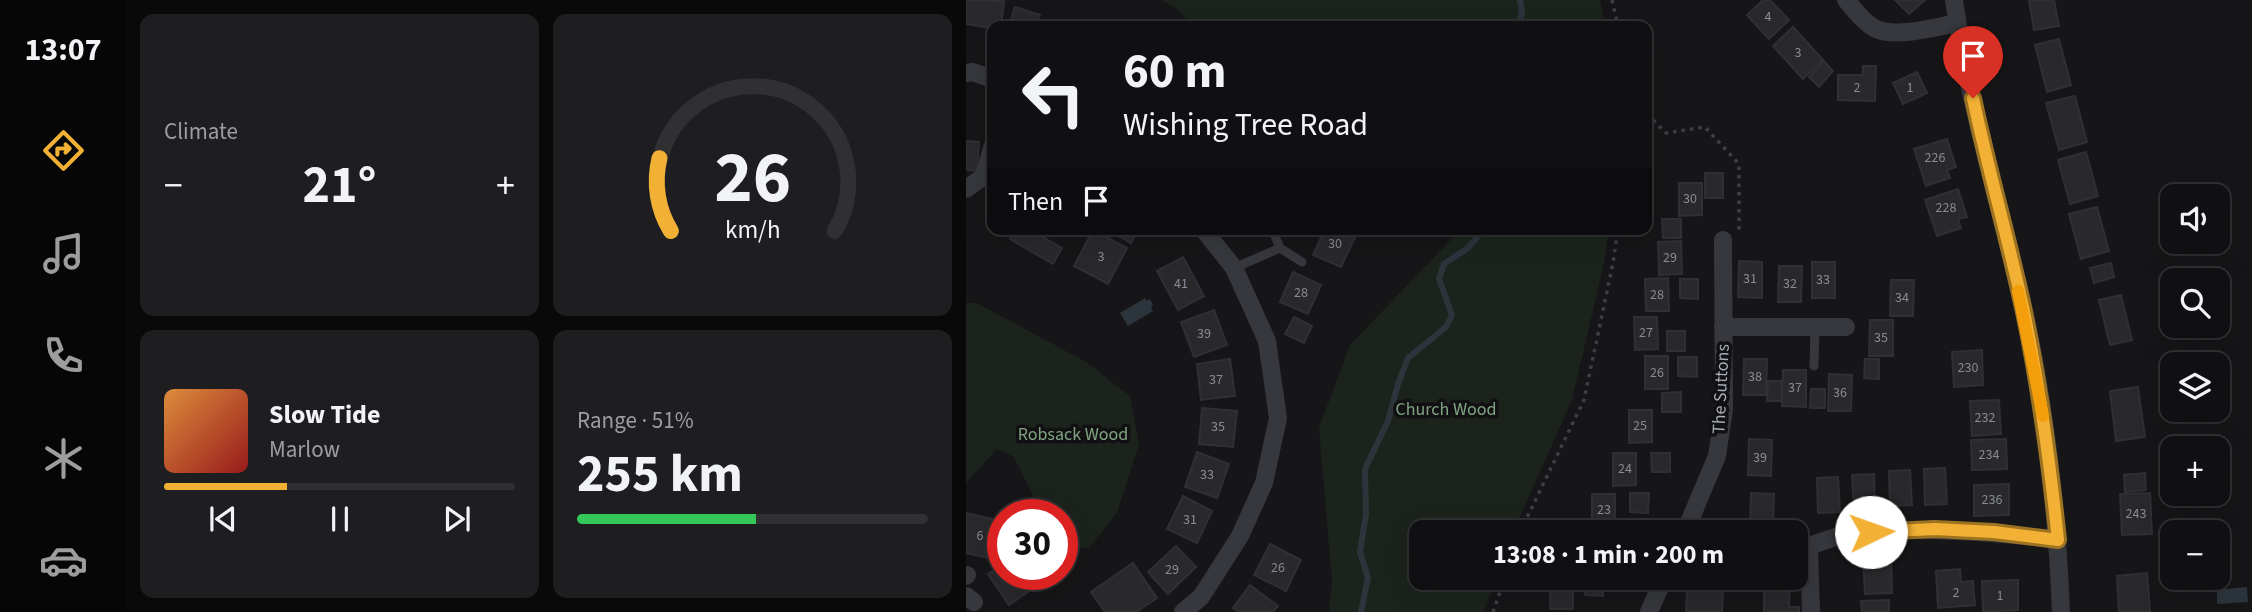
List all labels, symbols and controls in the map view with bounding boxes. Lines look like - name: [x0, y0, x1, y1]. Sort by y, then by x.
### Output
- house number: 4: [1765, 7, 1772, 27]
- pin: [1943, 26, 2003, 98]
- text: 13:07: [24, 27, 102, 73]
- text: 60 m: [1123, 37, 1227, 107]
- icon: arrive: [1954, 37, 1992, 75]
- house number: 3: [1795, 43, 1802, 63]
- icon: left: [1008, 49, 1099, 140]
- house number: 2: [1854, 78, 1861, 98]
- house number: 1: [1907, 78, 1914, 98]
- text: Wishing Tree Road: [1123, 102, 1368, 148]
- text: Climate: [164, 115, 238, 148]
- icon: directions: [39, 126, 88, 175]
- text: 26: [714, 126, 791, 230]
- house number: 226: [1925, 148, 1945, 168]
- text: 21°: [303, 149, 376, 223]
- text: −: [164, 159, 183, 213]
- text: +: [496, 159, 515, 213]
- icon: arrive: [1077, 182, 1115, 220]
- text: Then: [1008, 183, 1063, 220]
- map controls: [2160, 184, 2230, 590]
- button: sound: [2160, 184, 2230, 254]
- house number: 30: [1683, 189, 1697, 209]
- house number: 228: [1936, 198, 1956, 218]
- text: km/h: [725, 212, 780, 248]
- icon: music: [39, 229, 88, 278]
- house number: 30: [1328, 234, 1342, 254]
- house number: 3: [1098, 247, 1105, 267]
- house number: 29: [1663, 248, 1677, 268]
- button: search: [2160, 268, 2230, 338]
- house number: 31: [1743, 269, 1757, 289]
- house number: 33: [1816, 270, 1830, 290]
- house number: 41: [1174, 274, 1188, 294]
- house number: 32: [1783, 274, 1797, 294]
- house number: 28: [1294, 283, 1308, 303]
- house number: 28: [1650, 285, 1664, 305]
- house number: 34: [1895, 288, 1909, 308]
- house number: 27: [1639, 323, 1653, 343]
- house number: 39: [1197, 324, 1211, 344]
- house number: 35: [1874, 328, 1888, 348]
- icon: phone: [39, 331, 88, 380]
- street label: The Suttons: [1706, 343, 1736, 435]
- button: layers: [2160, 352, 2230, 422]
- house number: 230: [1958, 358, 1978, 378]
- house number: 26: [1650, 363, 1664, 383]
- house number: 38: [1748, 367, 1762, 387]
- house number: 37: [1209, 370, 1223, 390]
- house number: 37: [1788, 378, 1802, 398]
- house number: 36: [1833, 383, 1847, 403]
- text: Slow Tide: [269, 396, 380, 433]
- park label: Church Wood: [1395, 397, 1497, 422]
- text: Range · 51%: [577, 404, 694, 437]
- house number: 232: [1975, 408, 1995, 428]
- house number: 25: [1633, 416, 1647, 436]
- house number: 35: [1211, 417, 1225, 437]
- park label: Robsack Wood: [1018, 422, 1128, 447]
- text: Marlow: [269, 433, 340, 466]
- icon: climate: [39, 434, 88, 483]
- button: +: [2160, 436, 2230, 506]
- text: 255 km: [577, 438, 743, 512]
- house number: 234: [1979, 445, 1999, 465]
- house number: 39: [1753, 448, 1767, 468]
- house number: 24: [1618, 459, 1632, 479]
- house number: 33: [1200, 465, 1214, 485]
- house number: 236: [1982, 490, 2002, 510]
- position arrow: [1834, 495, 1908, 569]
- speed limit sign: 30: [987, 499, 1078, 590]
- icon: previous: [204, 500, 242, 538]
- icon: pause: [321, 500, 359, 538]
- icon: next: [438, 500, 476, 538]
- house number: 23: [1597, 500, 1611, 520]
- house number: 243: [2126, 504, 2146, 524]
- house number: 31: [1183, 510, 1197, 530]
- button: −: [2160, 520, 2230, 590]
- house number: 6: [977, 526, 984, 546]
- icon: car: [39, 536, 88, 585]
- text: 13:08 · 1 min · 200 m: [1493, 536, 1724, 573]
- house number: 26: [1271, 558, 1285, 578]
- house number: 29: [1165, 560, 1179, 580]
- house number: 2: [1953, 583, 1960, 603]
- house number: 1: [1997, 586, 2004, 606]

